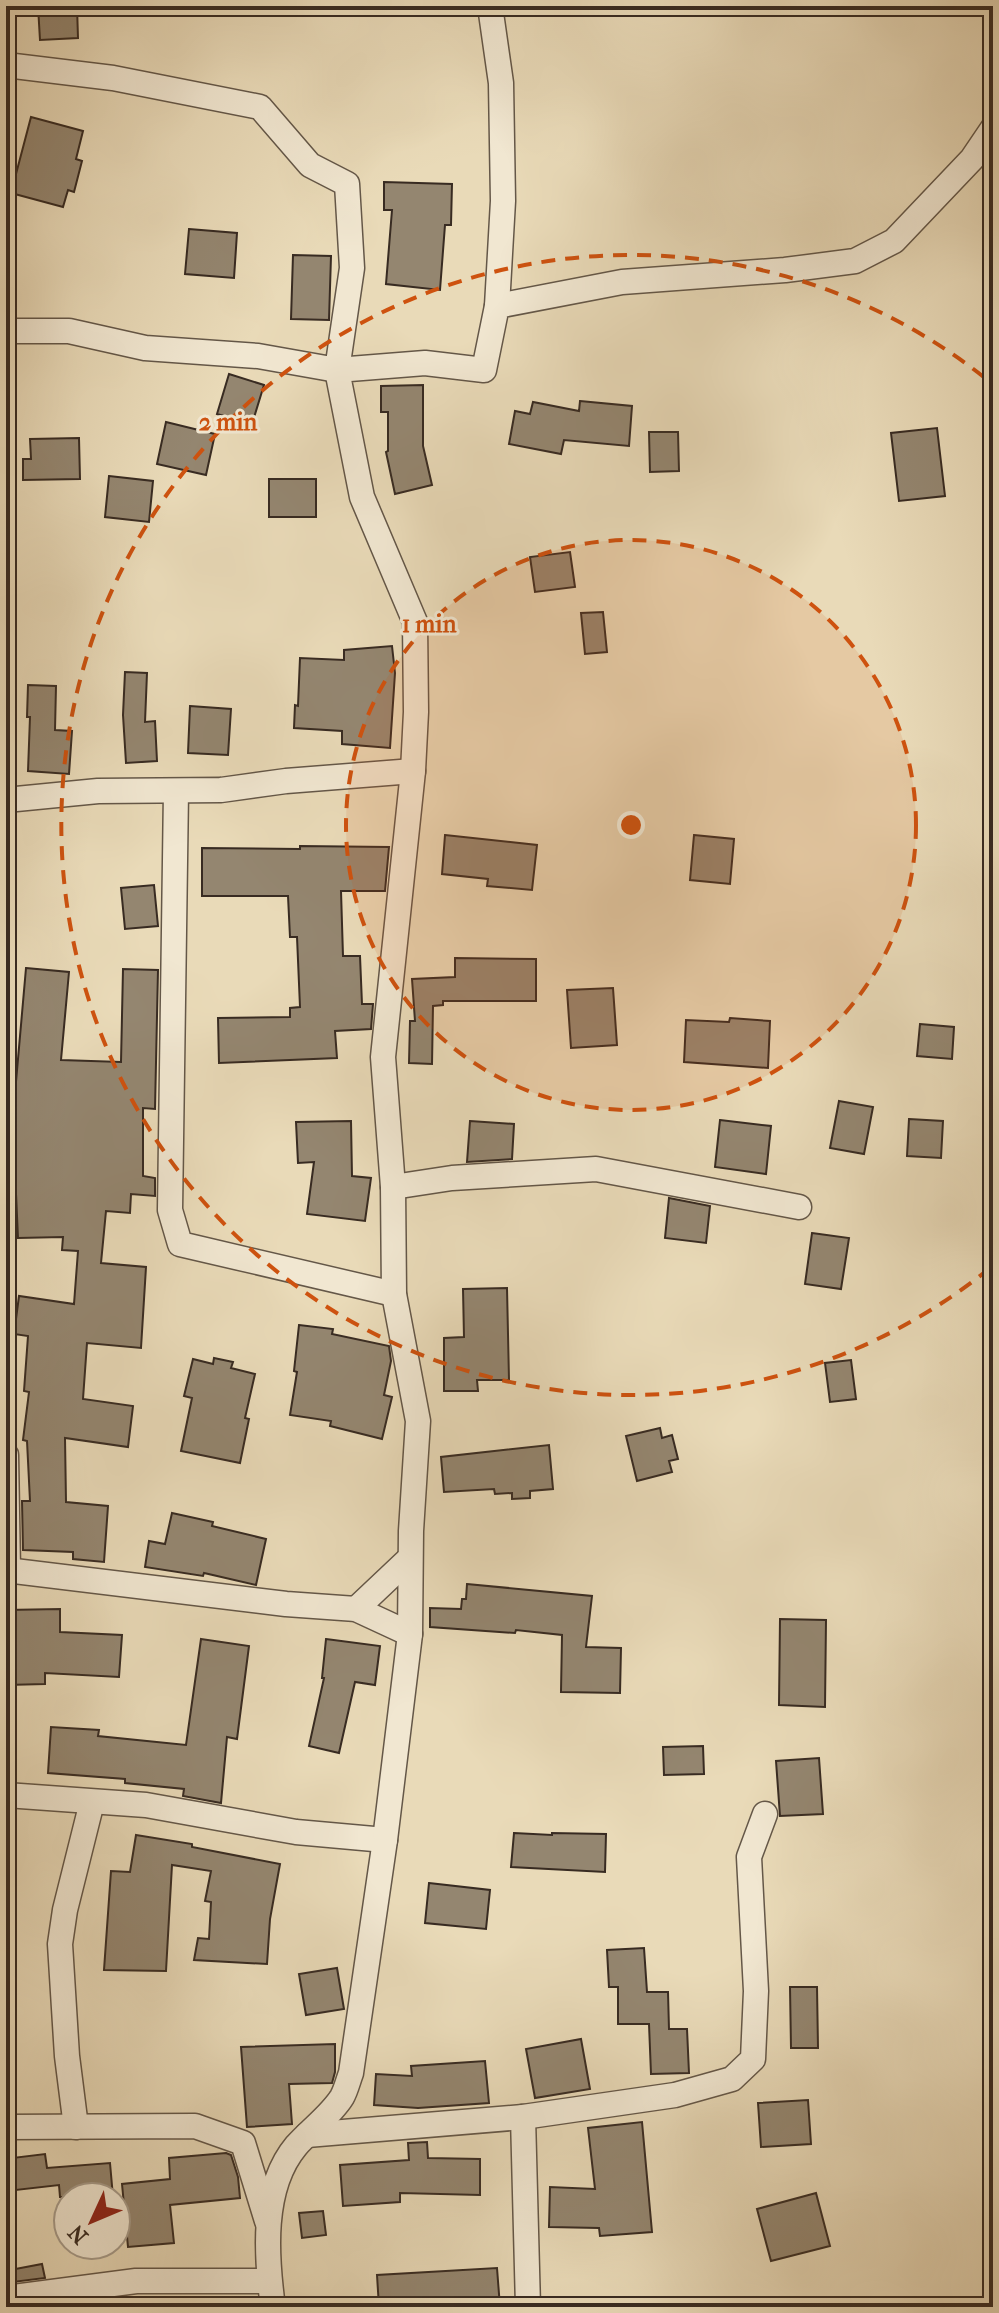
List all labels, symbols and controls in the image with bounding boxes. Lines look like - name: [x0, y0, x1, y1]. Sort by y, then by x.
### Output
- text: 2 min: [199, 408, 258, 436]
- text: 1 min: [402, 610, 457, 638]
- centre of rings: [617, 811, 645, 839]
- north arrow: [52, 2181, 132, 2261]
- text: N: [63, 2219, 93, 2249]

